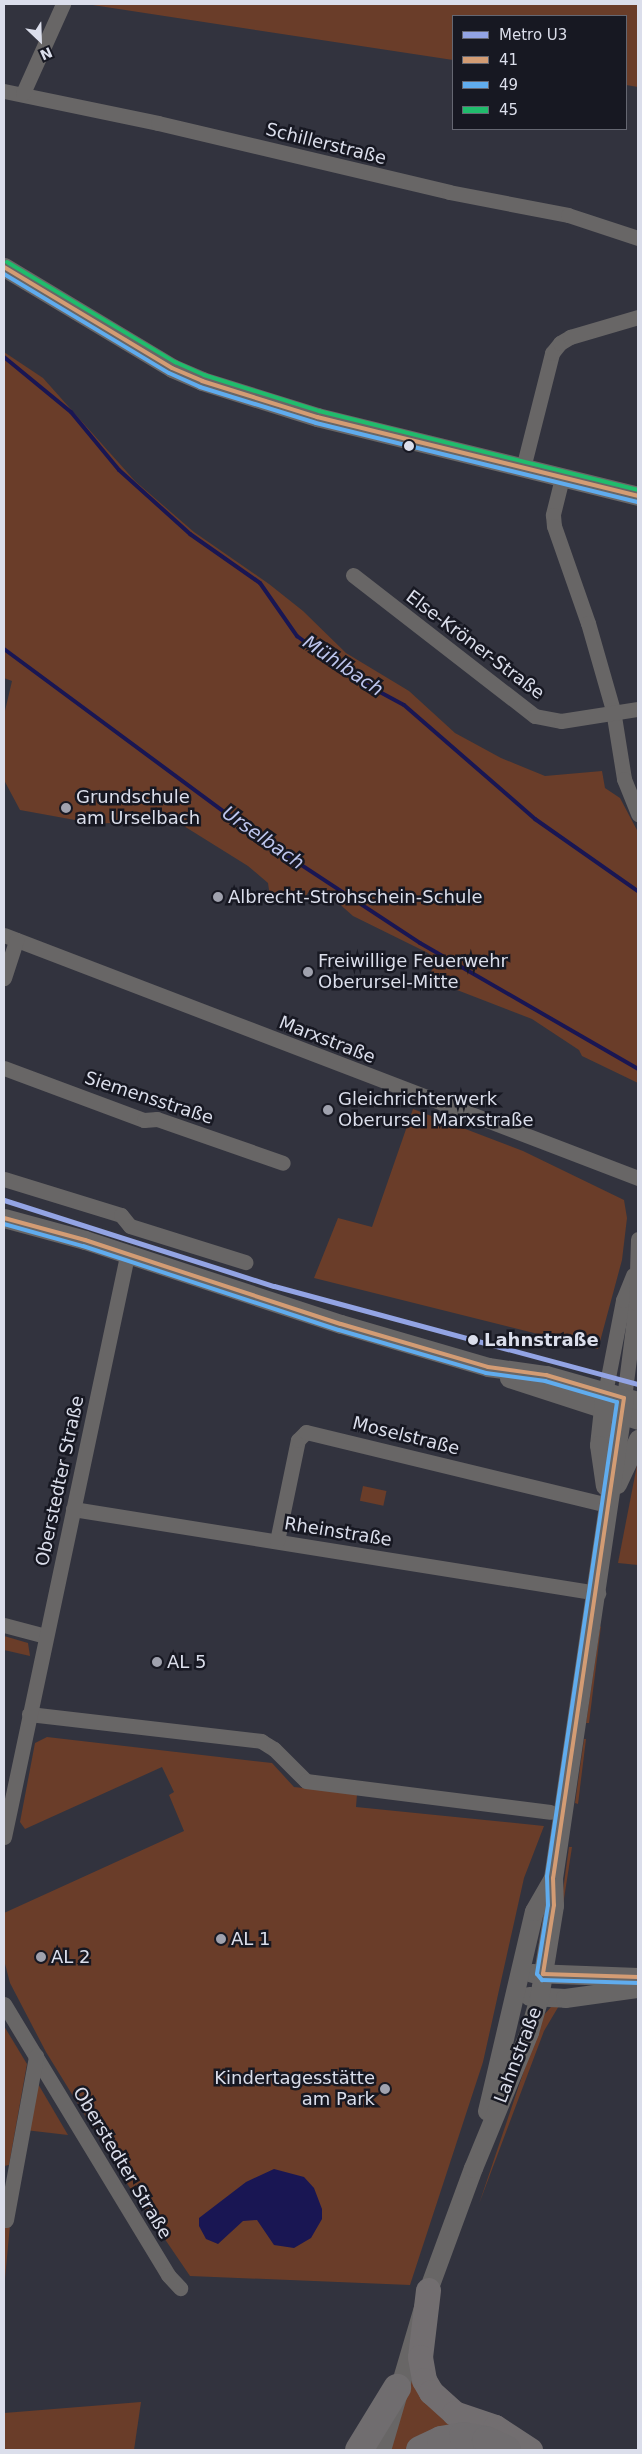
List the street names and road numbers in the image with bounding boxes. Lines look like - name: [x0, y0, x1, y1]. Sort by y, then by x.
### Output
- street label: Schillerstraße: [263, 119, 389, 169]
- street label: Else-Kröner-Straße: [402, 586, 548, 704]
- street label: Marxstraße: [276, 1012, 378, 1068]
- street label: Siemensstraße: [82, 1067, 216, 1129]
- street label: Oberstedter Straße: [31, 1394, 89, 1568]
- street label: Moselstraße: [350, 1412, 462, 1460]
- street label: Rheinstraße: [283, 1513, 393, 1551]
- street label: Lahnstraße: [490, 2004, 546, 2106]
- street label: Oberstedter Straße: [68, 2083, 176, 2243]

